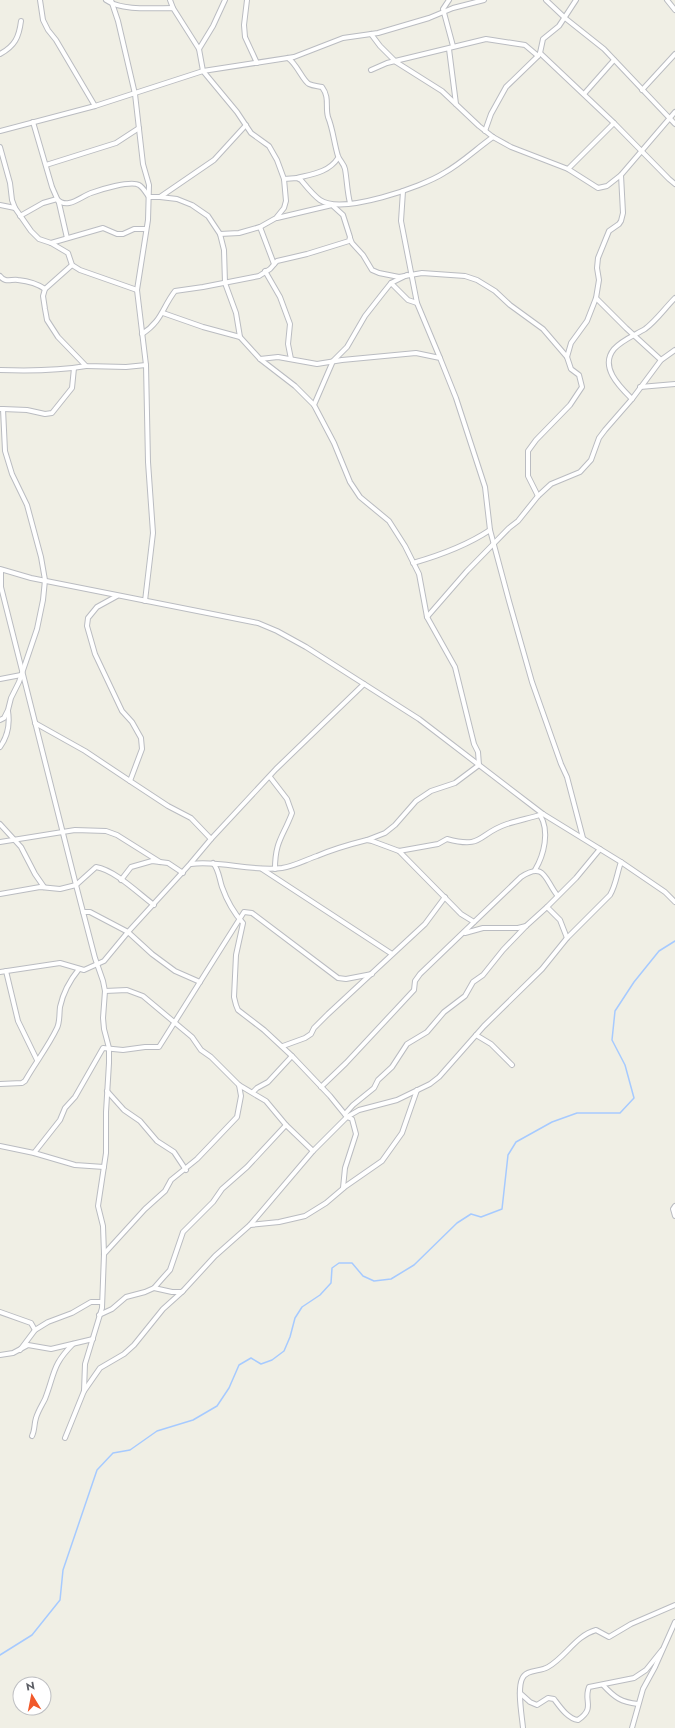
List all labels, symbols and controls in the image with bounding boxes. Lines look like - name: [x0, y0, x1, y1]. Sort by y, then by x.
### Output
- north arrow: [12, 1676, 52, 1716]
- text: N: [25, 1678, 36, 1695]

